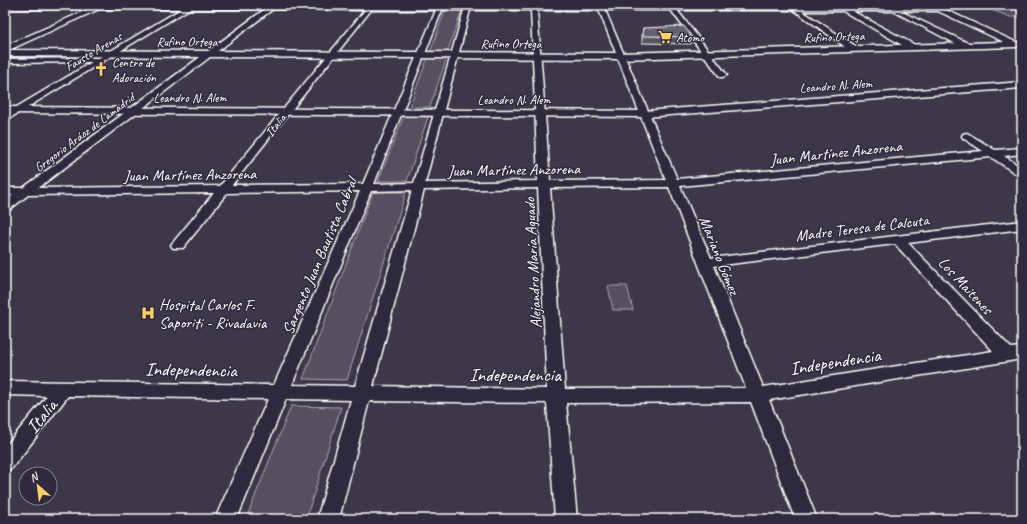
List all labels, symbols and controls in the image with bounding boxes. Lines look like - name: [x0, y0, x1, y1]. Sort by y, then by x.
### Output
- street label: Fausto Arenas: [62, 28, 126, 75]
- street label: Rufino Ortega: [803, 28, 866, 46]
- supermarket icon: Atomo: [657, 29, 673, 45]
- place label: Atomo: [676, 30, 705, 46]
- street label: Rufino Ortega: [157, 34, 219, 50]
- street label: Rufino Ortega: [481, 36, 543, 52]
- place label: Centro de Adoración: [112, 55, 157, 86]
- church icon: Centro de Adoración: [93, 61, 109, 77]
- street label: Leandro N. Alem: [799, 75, 874, 97]
- street label: Gregorio Aráoz de Lamadrid: [31, 89, 139, 176]
- street label: Leandro N. Alem: [154, 90, 227, 106]
- street label: Leandro N. Alem: [478, 92, 551, 108]
- street label: Italia: [262, 109, 291, 141]
- street label: Juan Martínez Anzorena: [768, 136, 904, 170]
- street label: Juan Martínez Anzorena: [447, 159, 581, 181]
- street label: Juan Martínez Anzorena: [123, 164, 257, 186]
- street label: Sargento Juan Bautista Cabral: [278, 172, 363, 338]
- street label: Alejandro María Aguado: [520, 196, 546, 329]
- street label: Madre Teresa de Calcuta: [794, 210, 931, 246]
- street label: Mariano Gómez: [694, 213, 745, 299]
- street label: Los Maitenes: [934, 253, 998, 320]
- place label: Hospital Carlos F. Saporiti - Rivadavia: [159, 295, 268, 333]
- hospital icon: Hospital Carlos F. Saporiti - Rivadavia: [140, 305, 156, 321]
- street label: Independencia: [788, 343, 884, 381]
- street label: Independencia: [145, 357, 238, 383]
- street label: Independencia: [469, 363, 562, 387]
- street label: Italia: [21, 393, 64, 439]
- north arrow: [18, 466, 58, 506]
- text: N: [27, 468, 42, 485]

